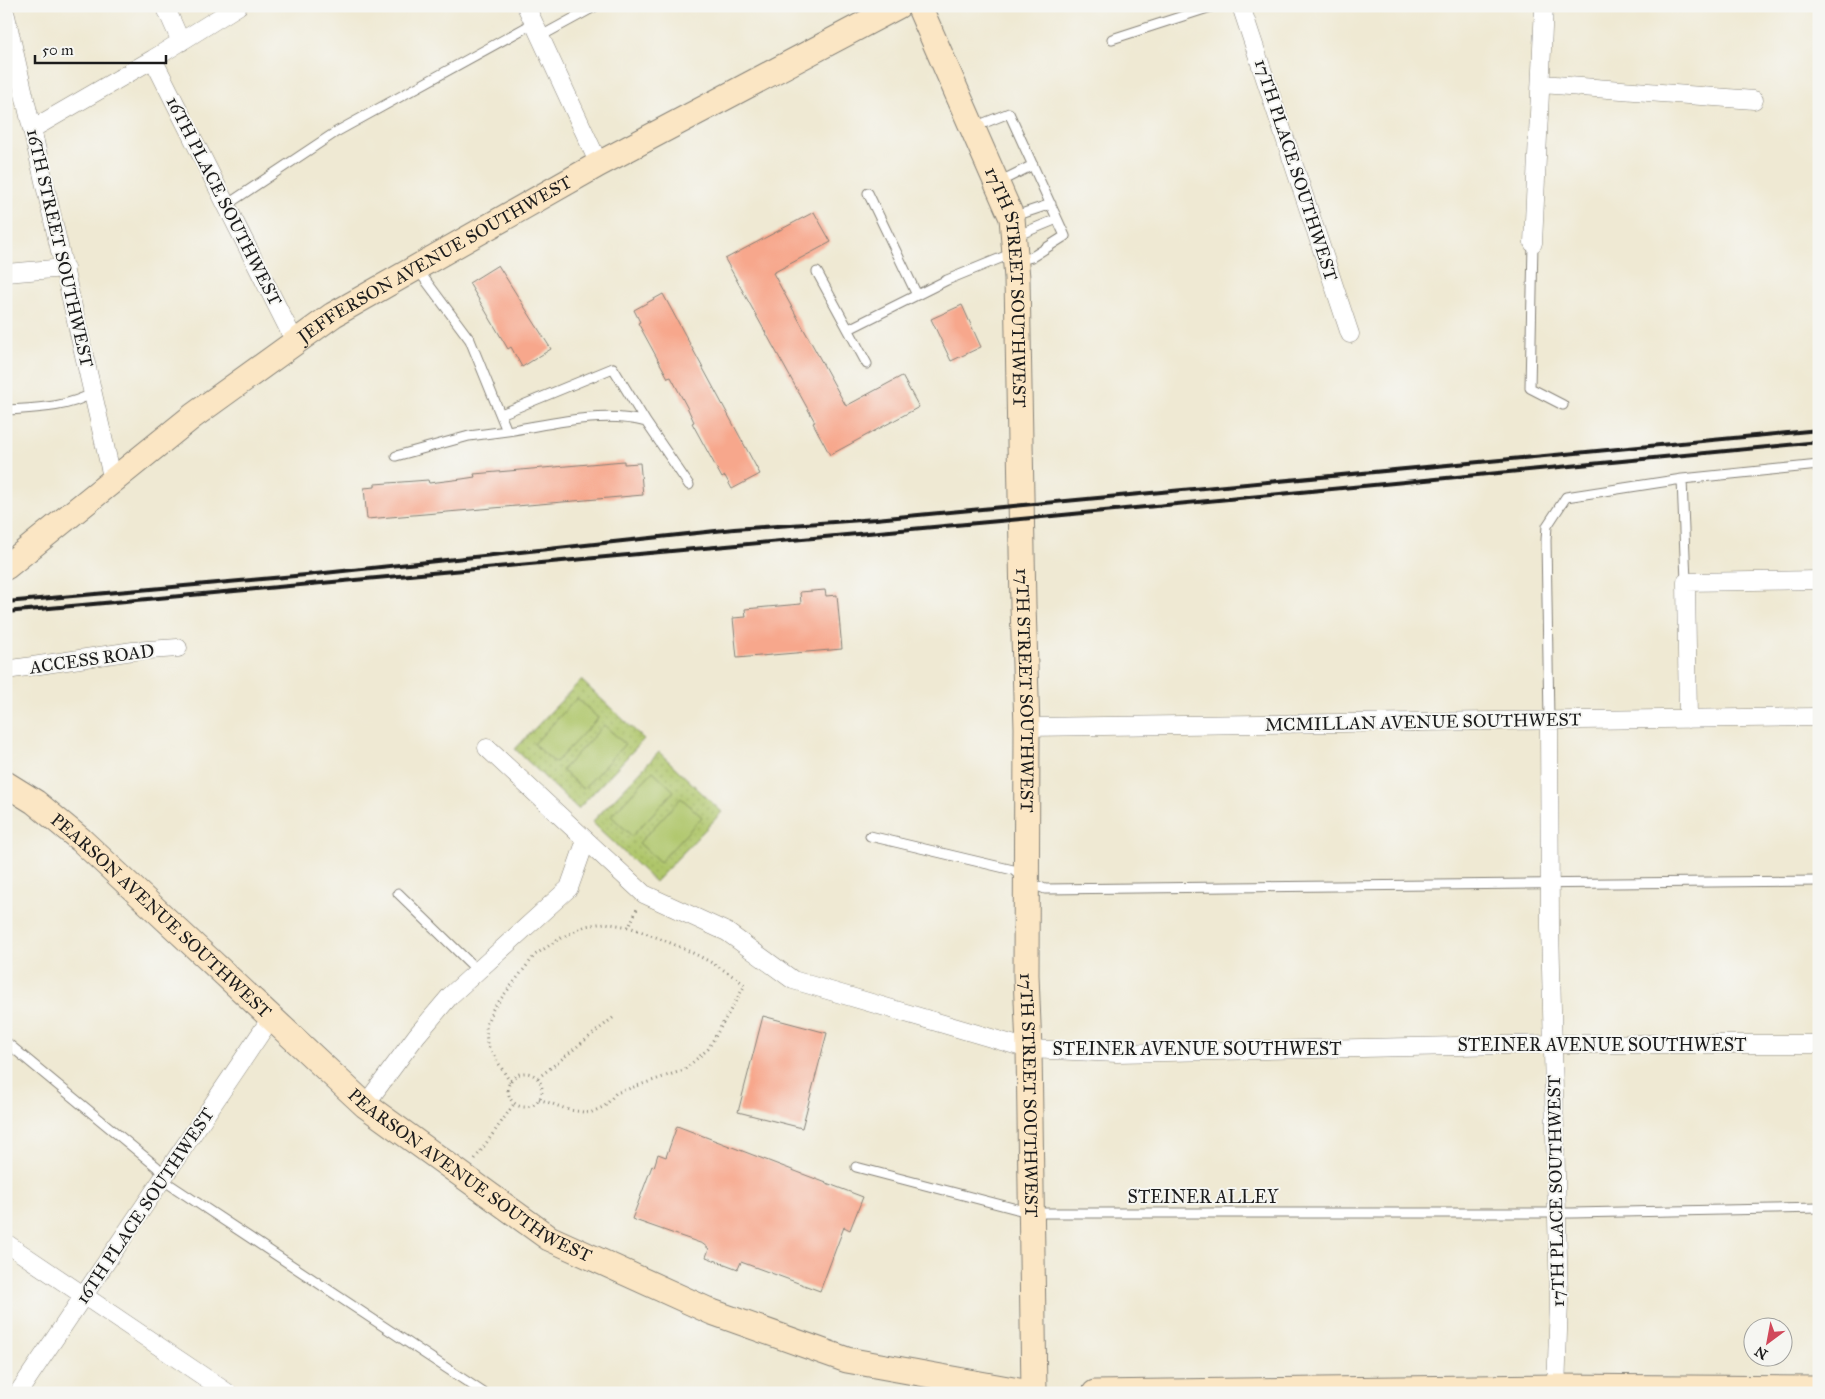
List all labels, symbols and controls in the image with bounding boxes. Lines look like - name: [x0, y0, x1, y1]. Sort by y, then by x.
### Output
- scale bar: [35, 32, 166, 64]
- text: 50 m: [42, 41, 74, 59]
- street label: 17TH PLACE SOUTHWEST: [1250, 56, 1342, 284]
- street label: 16TH PLACE SOUTHWEST: [162, 93, 286, 309]
- street label: 16TH STREET SOUTHWEST: [22, 127, 98, 369]
- street label: 17TH STREET SOUTHWEST: [980, 163, 1030, 408]
- street label: JEFFERSON AVENUE SOUTHWEST: [292, 171, 576, 350]
- street label: 17TH STREET SOUTHWEST: [1011, 568, 1038, 813]
- street label: ACCESS ROAD: [27, 639, 156, 679]
- street label: MCMILLAN AVENUE SOUTHWEST: [1265, 708, 1581, 736]
- street label: PEARSON AVENUE SOUTHWEST: [46, 809, 276, 1023]
- street label: 17TH STREET SOUTHWEST: [1015, 972, 1042, 1218]
- street label: STEINER AVENUE SOUTHWEST: [1457, 1034, 1747, 1056]
- street label: STEINER AVENUE SOUTHWEST: [1052, 1038, 1342, 1060]
- street label: 17TH PLACE SOUTHWEST: [1543, 1075, 1569, 1307]
- street label: PEARSON AVENUE SOUTHWEST: [343, 1084, 595, 1267]
- street label: 16TH PLACE SOUTHWEST: [71, 1104, 219, 1308]
- street label: STEINER ALLEY: [1128, 1186, 1279, 1208]
- north arrow: [1742, 1316, 1792, 1366]
- text: N: [1752, 1342, 1771, 1363]

